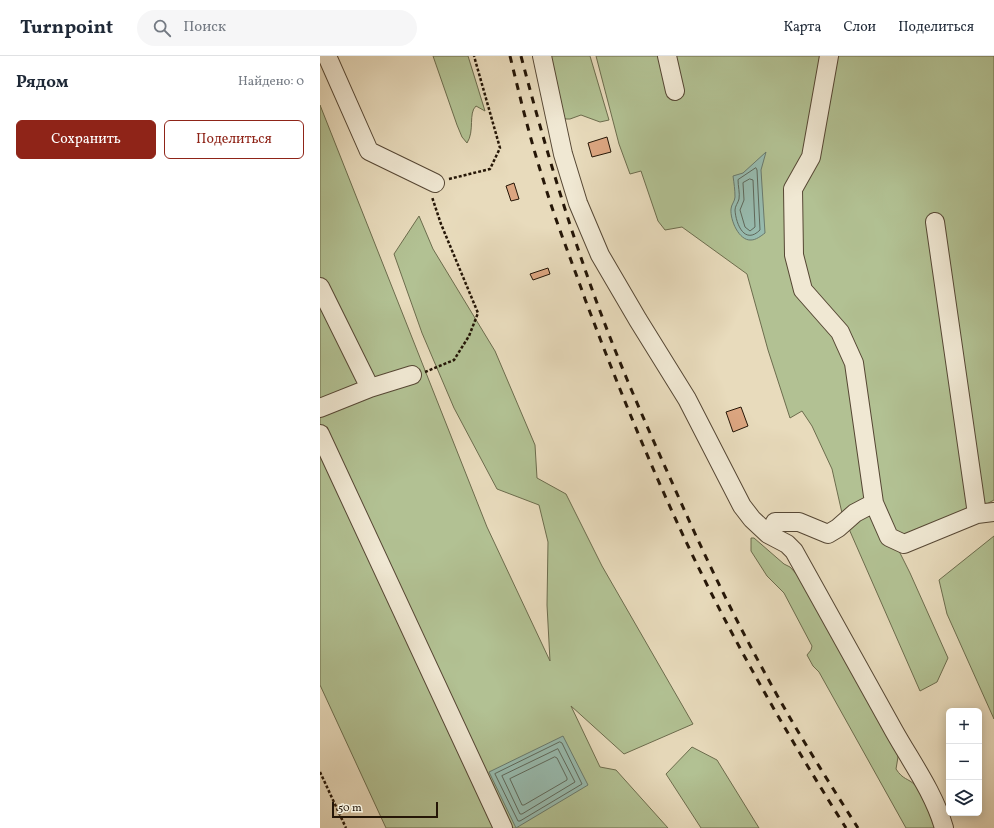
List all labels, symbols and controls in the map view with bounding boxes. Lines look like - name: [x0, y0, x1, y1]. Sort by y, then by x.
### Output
- search box: [137, 10, 417, 46]
- text: Turnpoint: [20, 15, 113, 41]
- icon: search: [151, 17, 173, 39]
- text: Поиск: [183, 17, 226, 38]
- text: Карта: [783, 18, 821, 37]
- text: Слои: [843, 18, 876, 37]
- text: Поделиться: [898, 18, 974, 37]
- text: Рядом: [16, 71, 69, 94]
- text: Найдено: 0: [238, 73, 304, 91]
- button: Сохранить: [16, 120, 156, 159]
- button: Поделиться: [164, 120, 304, 159]
- map controls: [946, 708, 982, 816]
- button: +: [946, 708, 982, 744]
- button: −: [946, 744, 982, 780]
- button: layers: [946, 780, 982, 816]
- scale bar: [332, 800, 438, 819]
- text: 50 m: [338, 801, 362, 816]

